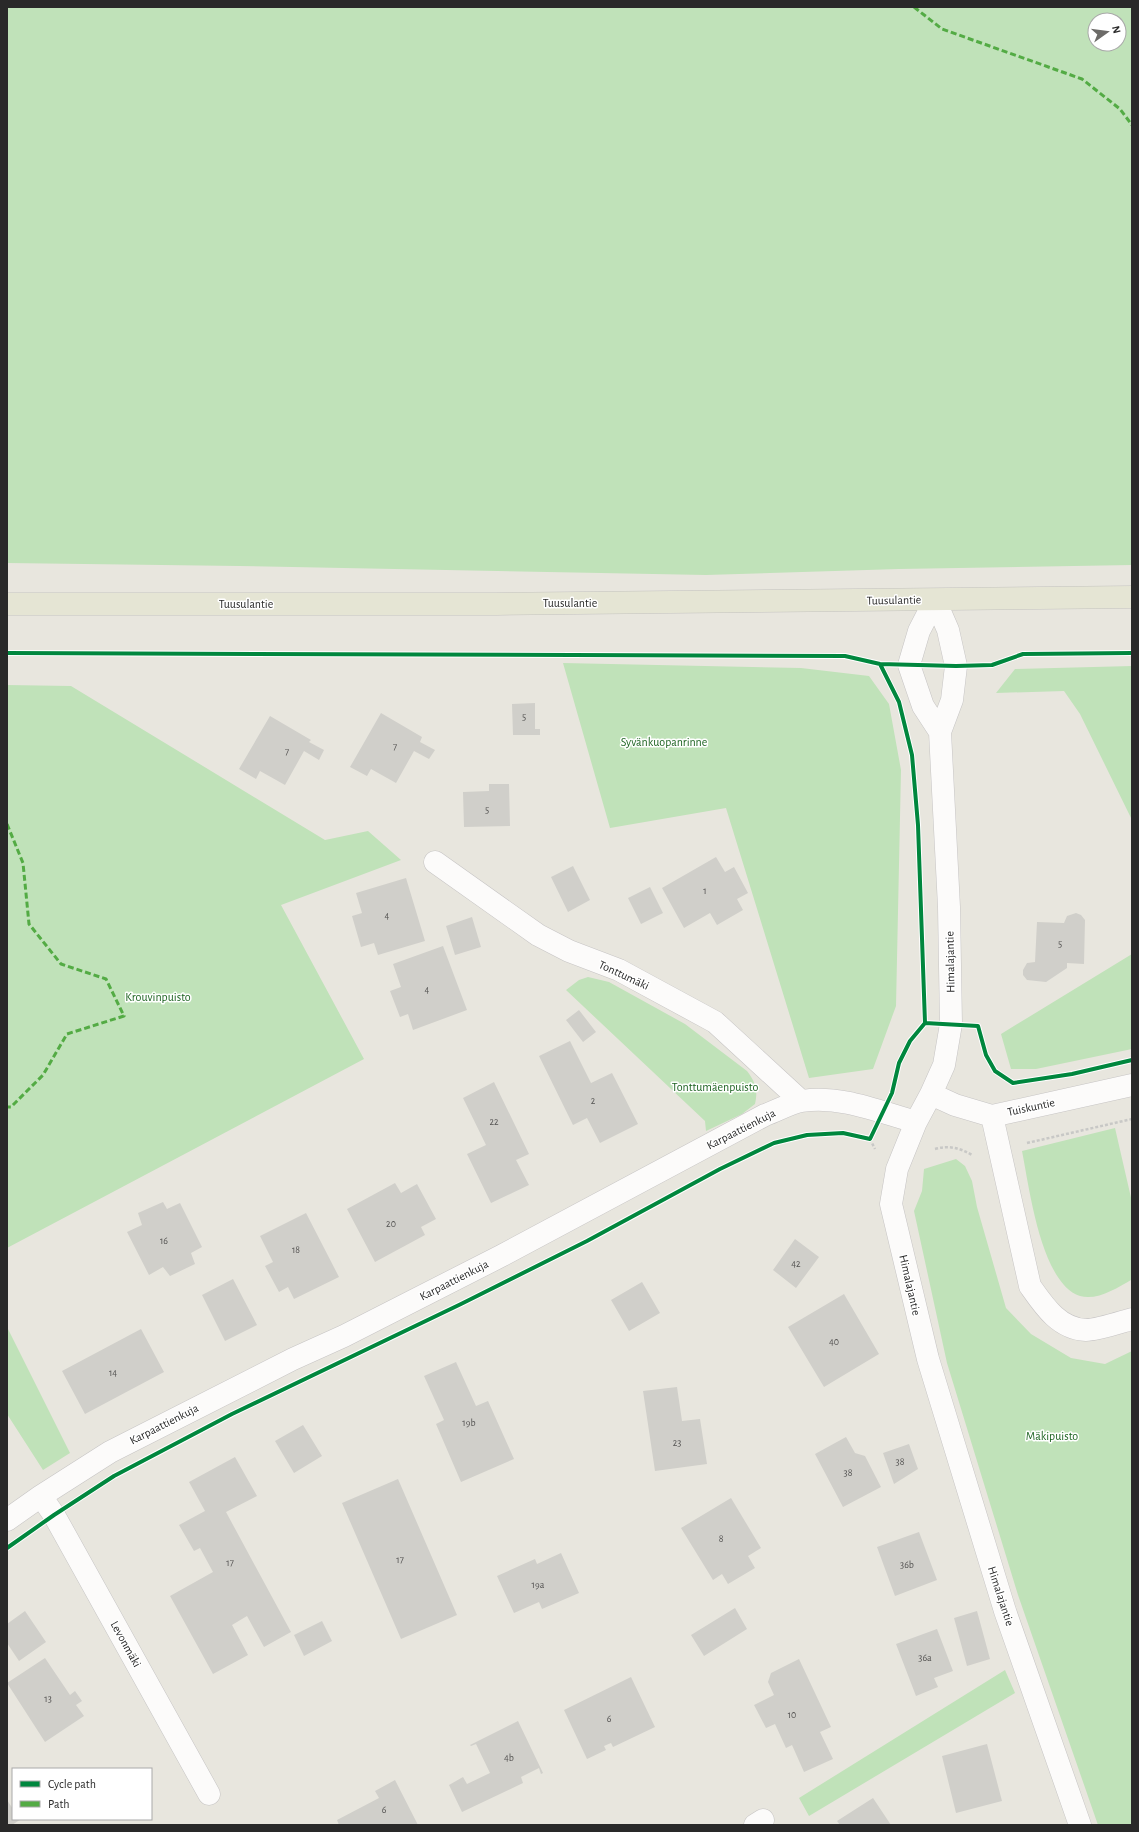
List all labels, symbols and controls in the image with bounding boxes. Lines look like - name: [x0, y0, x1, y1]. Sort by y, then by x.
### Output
- north arrow: [1087, 12, 1127, 52]
- text: N: [1110, 25, 1122, 35]
- street label: Tuusulantie: [867, 594, 921, 606]
- street label: Tuusulantie: [543, 597, 597, 609]
- street label: Tuusulantie: [219, 598, 273, 610]
- house number: 5: [522, 712, 526, 722]
- park label: Syvänkuopanrinne: [621, 736, 707, 749]
- house number: 7: [393, 742, 397, 752]
- house number: 7: [285, 747, 289, 757]
- house number: 5: [485, 805, 489, 815]
- house number: 1: [703, 886, 707, 896]
- house number: 4: [385, 911, 390, 921]
- street label: Himalajantie: [943, 931, 958, 993]
- house number: 5: [1058, 939, 1062, 949]
- street label: Tonttumäki: [597, 958, 651, 992]
- house number: 4: [425, 985, 430, 995]
- park label: Krouvinpuisto: [125, 991, 191, 1003]
- park label: Tonttumäenpuisto: [672, 1081, 758, 1093]
- house number: 2: [591, 1096, 596, 1106]
- street label: Tuiskuntie: [1006, 1096, 1056, 1118]
- street label: Karpaattienkuja: [705, 1106, 778, 1152]
- house number: 22: [489, 1117, 499, 1127]
- house number: 20: [386, 1219, 396, 1229]
- house number: 16: [160, 1236, 168, 1246]
- house number: 18: [292, 1245, 300, 1255]
- street label: Himalajantie: [896, 1254, 923, 1317]
- street label: Karpaattienkuja: [418, 1257, 491, 1303]
- house number: 42: [791, 1259, 801, 1269]
- house number: 40: [829, 1337, 839, 1347]
- house number: 14: [109, 1368, 117, 1378]
- street label: Karpaattienkuja: [128, 1401, 201, 1447]
- house number: 19b: [462, 1418, 476, 1428]
- park label: Mäkipuisto: [1026, 1430, 1078, 1442]
- house number: 23: [673, 1438, 681, 1448]
- house number: 38: [896, 1457, 905, 1467]
- house number: 38: [844, 1468, 853, 1478]
- house number: 8: [719, 1534, 724, 1544]
- house number: 17: [396, 1555, 404, 1565]
- house number: 17: [226, 1558, 234, 1568]
- house number: 36b: [900, 1560, 914, 1570]
- street label: Himalajantie: [985, 1565, 1016, 1628]
- house number: 19a: [532, 1580, 545, 1590]
- street label: Levonmäki: [108, 1619, 144, 1669]
- house number: 36a: [918, 1653, 932, 1663]
- house number: 13: [44, 1694, 52, 1704]
- house number: 10: [788, 1710, 796, 1720]
- house number: 6: [607, 1714, 612, 1724]
- house number: 4b: [504, 1753, 514, 1763]
- legend: [12, 1768, 152, 1820]
- text: Cycle path: [48, 1778, 96, 1791]
- text: Path: [48, 1798, 70, 1810]
- house number: 6: [382, 1805, 387, 1815]

